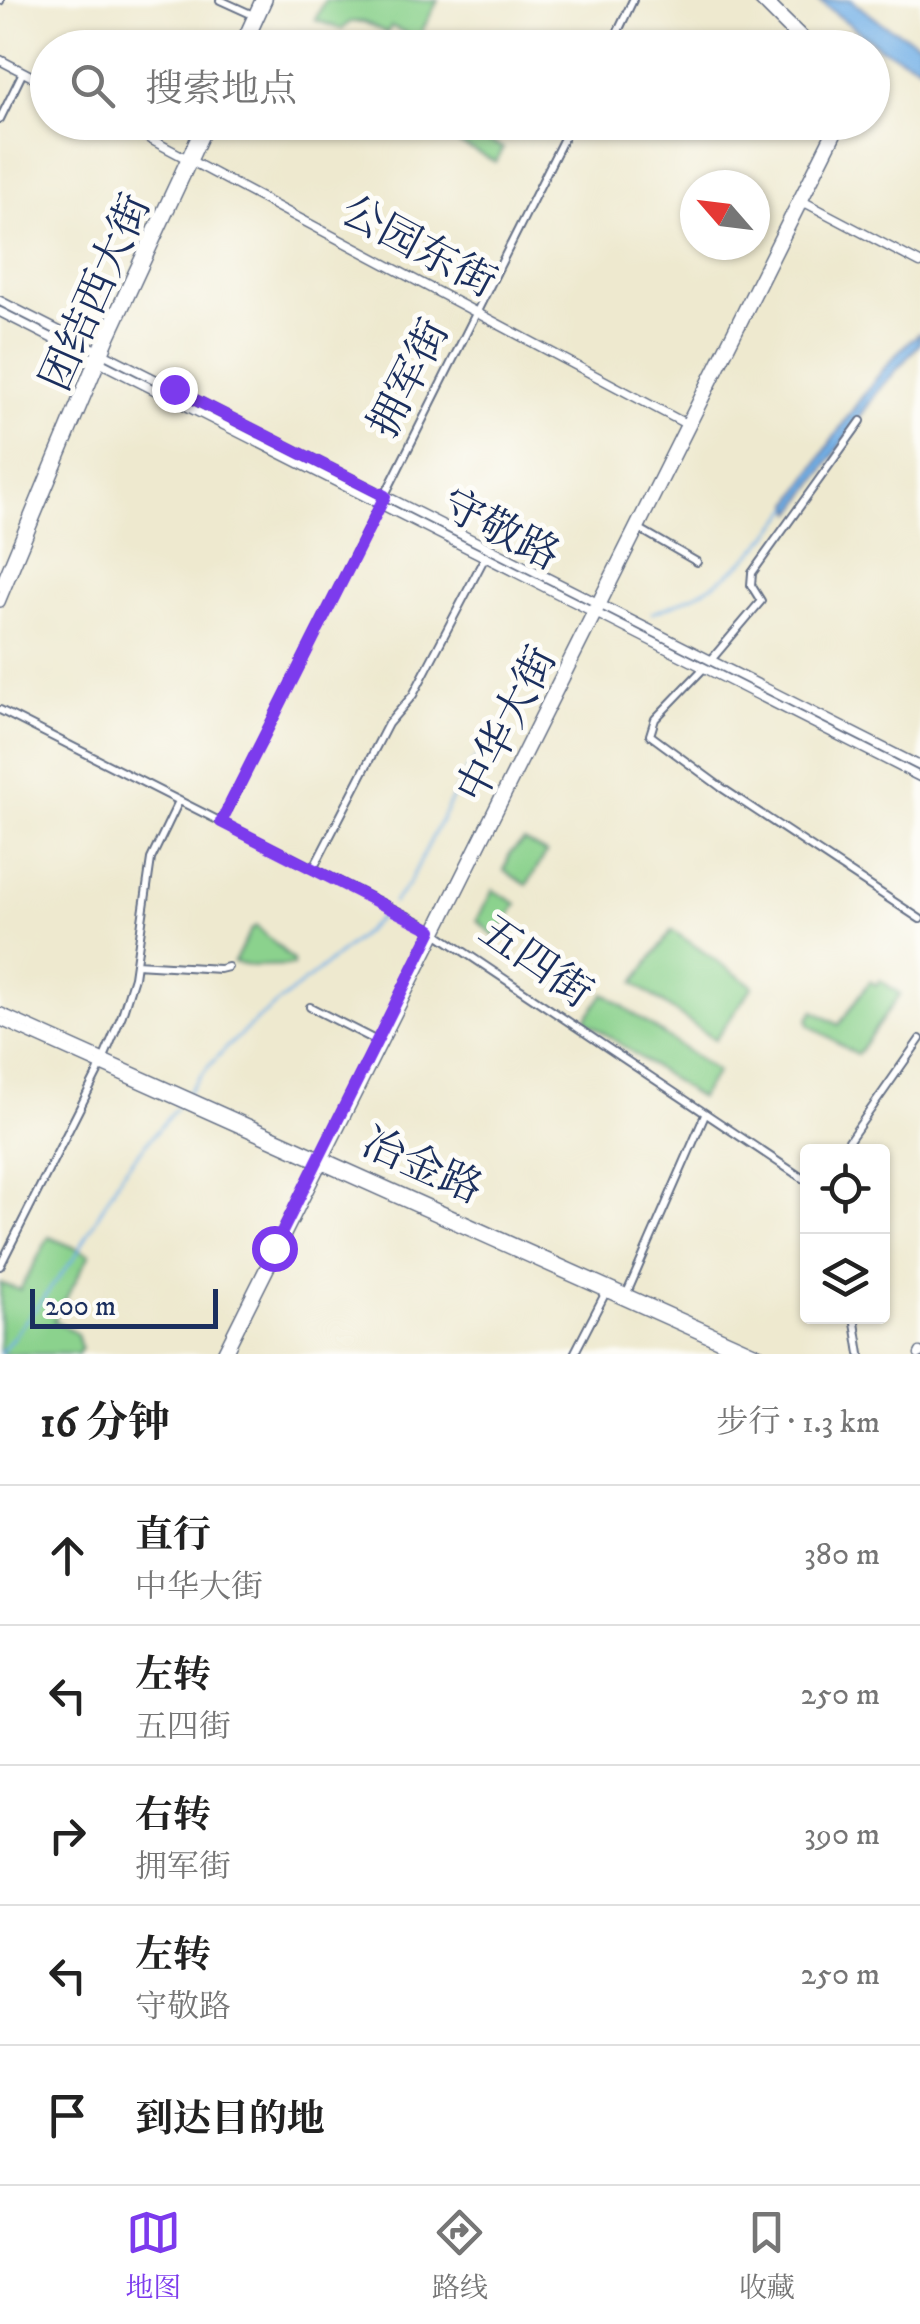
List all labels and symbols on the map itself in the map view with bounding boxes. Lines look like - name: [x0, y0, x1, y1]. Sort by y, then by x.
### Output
- north arrow: [680, 170, 770, 260]
- street label: 团结西大街: [31, 186, 163, 400]
- street label: 公园东街: [332, 186, 504, 310]
- street label: 拥军街: [358, 311, 462, 447]
- route end: [152, 367, 198, 413]
- street label: 守敬路: [432, 479, 568, 583]
- street label: 中华大街: [447, 638, 569, 812]
- street label: 五四街: [468, 906, 602, 1020]
- street label: 冶金路: [354, 1118, 490, 1216]
- route start: [252, 1226, 298, 1272]
- scale bar: [30, 1284, 218, 1328]

